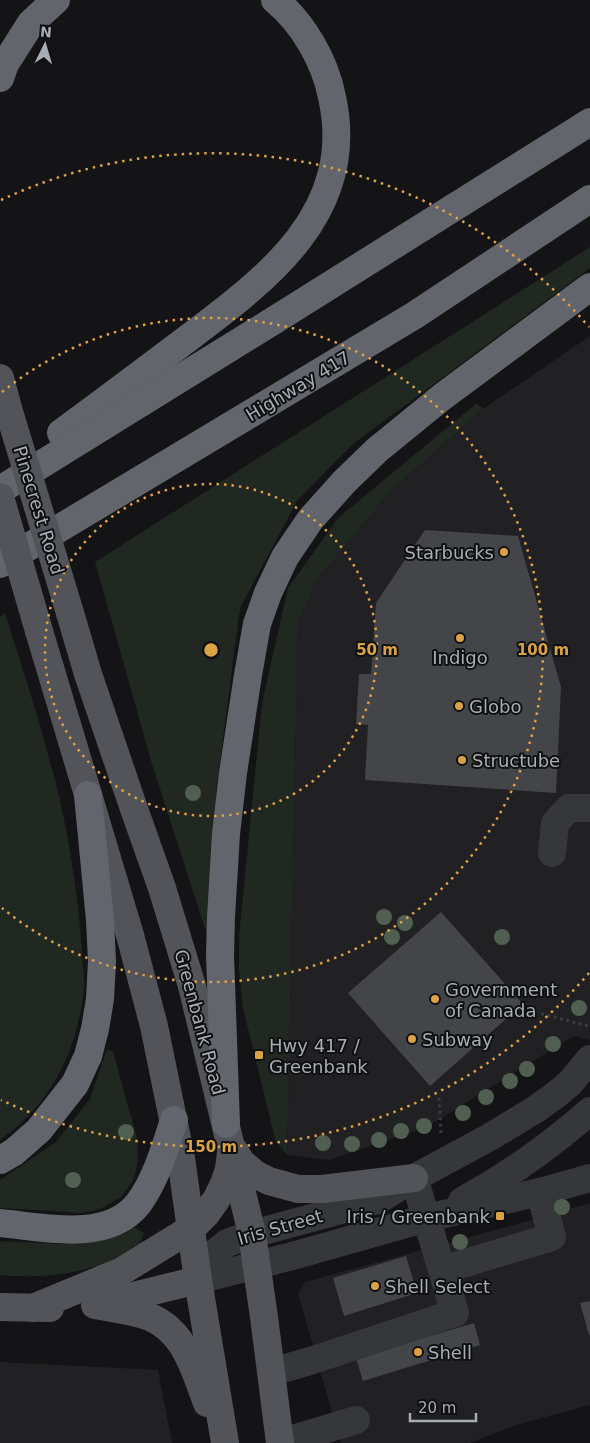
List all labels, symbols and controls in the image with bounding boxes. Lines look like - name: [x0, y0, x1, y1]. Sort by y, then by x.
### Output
- north arrow: [20, 20, 70, 70]
- text: N: [40, 24, 53, 41]
- street label: Highway 417: [242, 347, 354, 425]
- street label: Pinecrest Road: [9, 443, 69, 577]
- place label: Starbucks: [405, 542, 494, 563]
- marker: Starbucks: [498, 546, 510, 558]
- marker: Indigo: [454, 632, 466, 644]
- centre of rings: [202, 641, 220, 659]
- text: 50 m: [356, 641, 398, 659]
- text: 100 m: [517, 641, 569, 659]
- place label: Indigo: [432, 647, 488, 668]
- place label: Globo: [469, 696, 521, 717]
- marker: Globo: [453, 700, 465, 712]
- place label: Structube: [472, 750, 560, 771]
- marker: Structube: [456, 754, 468, 766]
- street label: Greenbank Road: [170, 947, 230, 1097]
- place label: Government of Canada: [445, 979, 557, 1021]
- marker: Government of Canada: [429, 993, 441, 1005]
- place label: Subway: [422, 1029, 493, 1050]
- marker: Subway: [406, 1033, 418, 1045]
- place label: Hwy 417 / Greenbank: [269, 1035, 368, 1077]
- marker: Hwy 417 / Greenbank: [253, 1049, 265, 1061]
- text: 150 m: [185, 1138, 237, 1156]
- street label: Iris Street: [235, 1205, 325, 1249]
- place label: Iris / Greenbank: [347, 1206, 491, 1227]
- marker: Iris / Greenbank: [494, 1210, 506, 1222]
- place label: Shell Select: [385, 1276, 490, 1297]
- marker: Shell Select: [369, 1280, 381, 1292]
- place label: Shell: [428, 1342, 472, 1363]
- marker: Shell: [412, 1346, 424, 1358]
- scale bar: [410, 1390, 476, 1422]
- text: 20 m: [418, 1399, 456, 1417]

